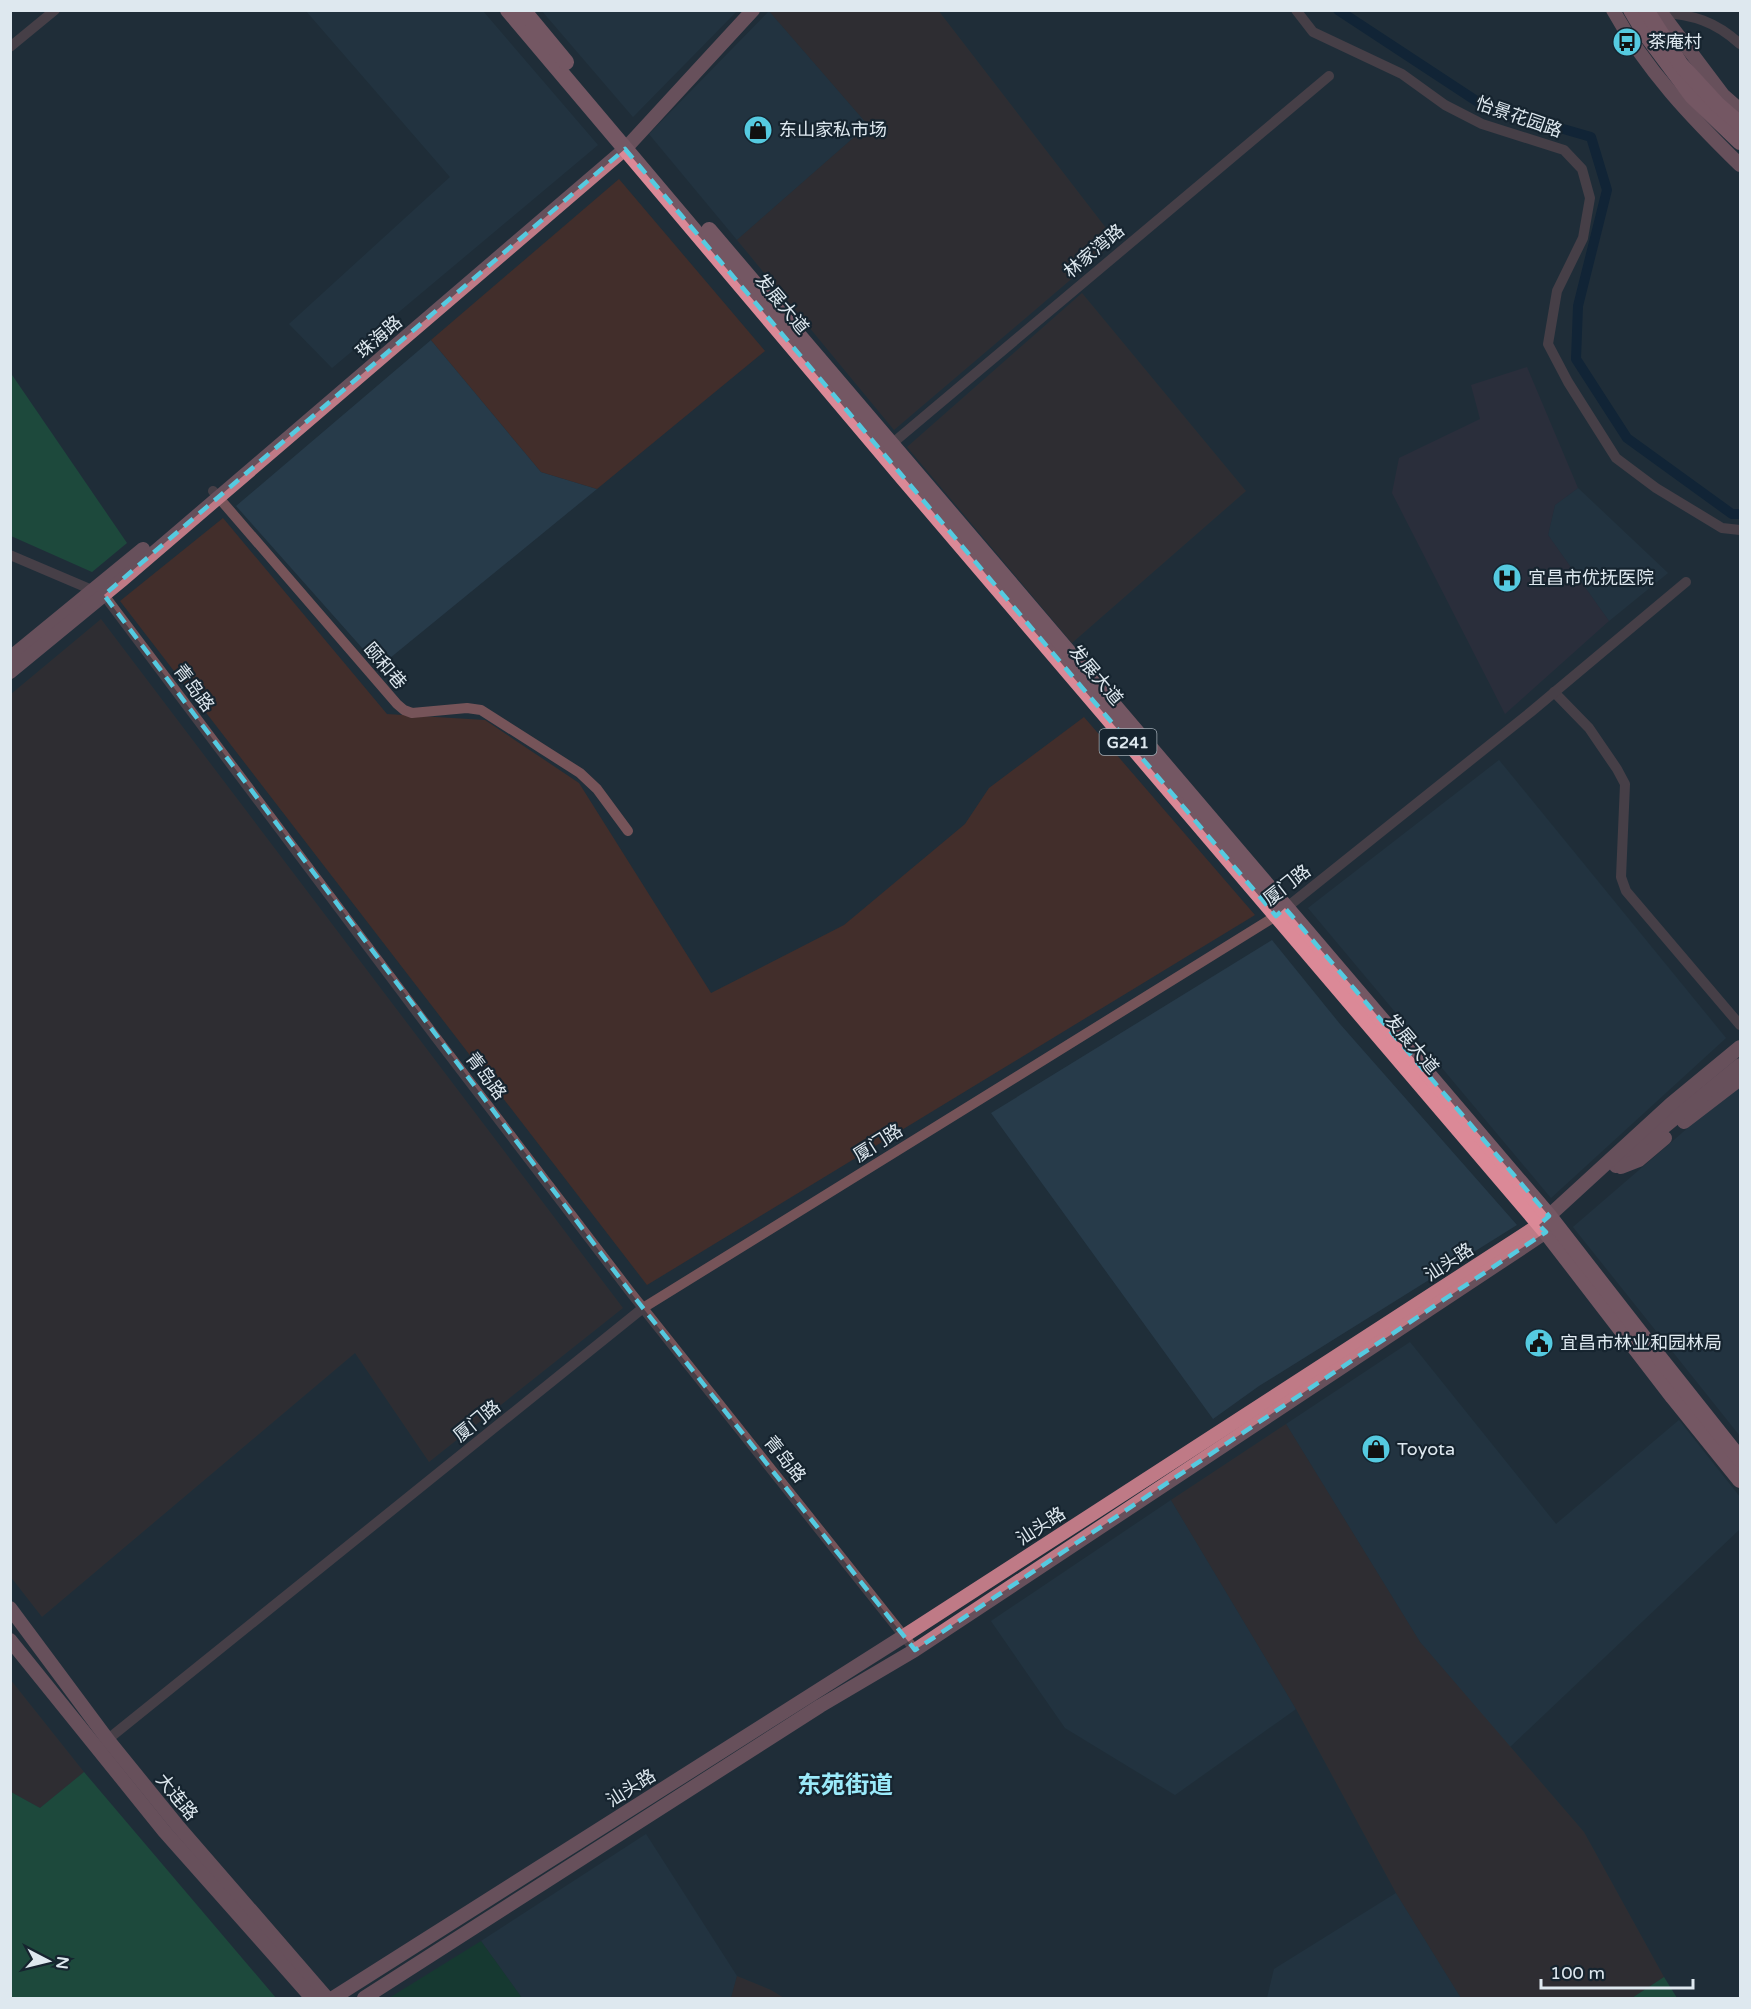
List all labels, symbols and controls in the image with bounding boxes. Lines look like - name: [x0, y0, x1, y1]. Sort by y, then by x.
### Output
- bus stop icon: 茶庵村: [1611, 26, 1643, 58]
- place label: 茶庵村: [1648, 31, 1702, 53]
- street label: 怡景花园路: [1473, 92, 1565, 142]
- shop icon: 东山家私市场: [742, 114, 774, 146]
- place label: 东山家私市场: [779, 119, 887, 141]
- street label: 林家湾路: [1059, 219, 1129, 283]
- street label: 发展大道: [750, 269, 814, 339]
- street label: 珠海路: [351, 311, 407, 363]
- hospital icon: 宜昌市优抚医院: [1491, 562, 1523, 594]
- place label: 宜昌市优抚医院: [1528, 567, 1654, 589]
- street label: 颐和巷: [359, 638, 411, 694]
- street label: 发展大道: [1064, 640, 1128, 710]
- street label: 青岛路: [169, 660, 219, 716]
- road number: G241: [1100, 729, 1156, 755]
- street label: 厦门路: [1259, 860, 1315, 910]
- street label: 发展大道: [1380, 1009, 1444, 1079]
- street label: 青岛路: [461, 1048, 511, 1104]
- street label: 厦门路: [849, 1119, 907, 1167]
- street label: 汕头路: [1420, 1238, 1478, 1286]
- public building icon: 宜昌市林业和园林局: [1523, 1327, 1555, 1359]
- place label: 宜昌市林业和园林局: [1560, 1332, 1722, 1354]
- street label: 厦门路: [449, 1395, 505, 1447]
- street label: 青岛路: [759, 1431, 811, 1487]
- shop icon: Toyota: [1360, 1433, 1392, 1465]
- place label: Toyota: [1397, 1438, 1455, 1460]
- street label: 汕头路: [1012, 1502, 1070, 1550]
- street label: 汕头路: [602, 1764, 660, 1812]
- street label: 大连路: [151, 1769, 203, 1825]
- district label: 东苑街道: [797, 1771, 893, 1800]
- north arrow: [18, 1931, 78, 1991]
- scale bar: [1541, 1952, 1692, 1990]
- text: N: [51, 1955, 73, 1970]
- text: 100 m: [1550, 1962, 1605, 1984]

